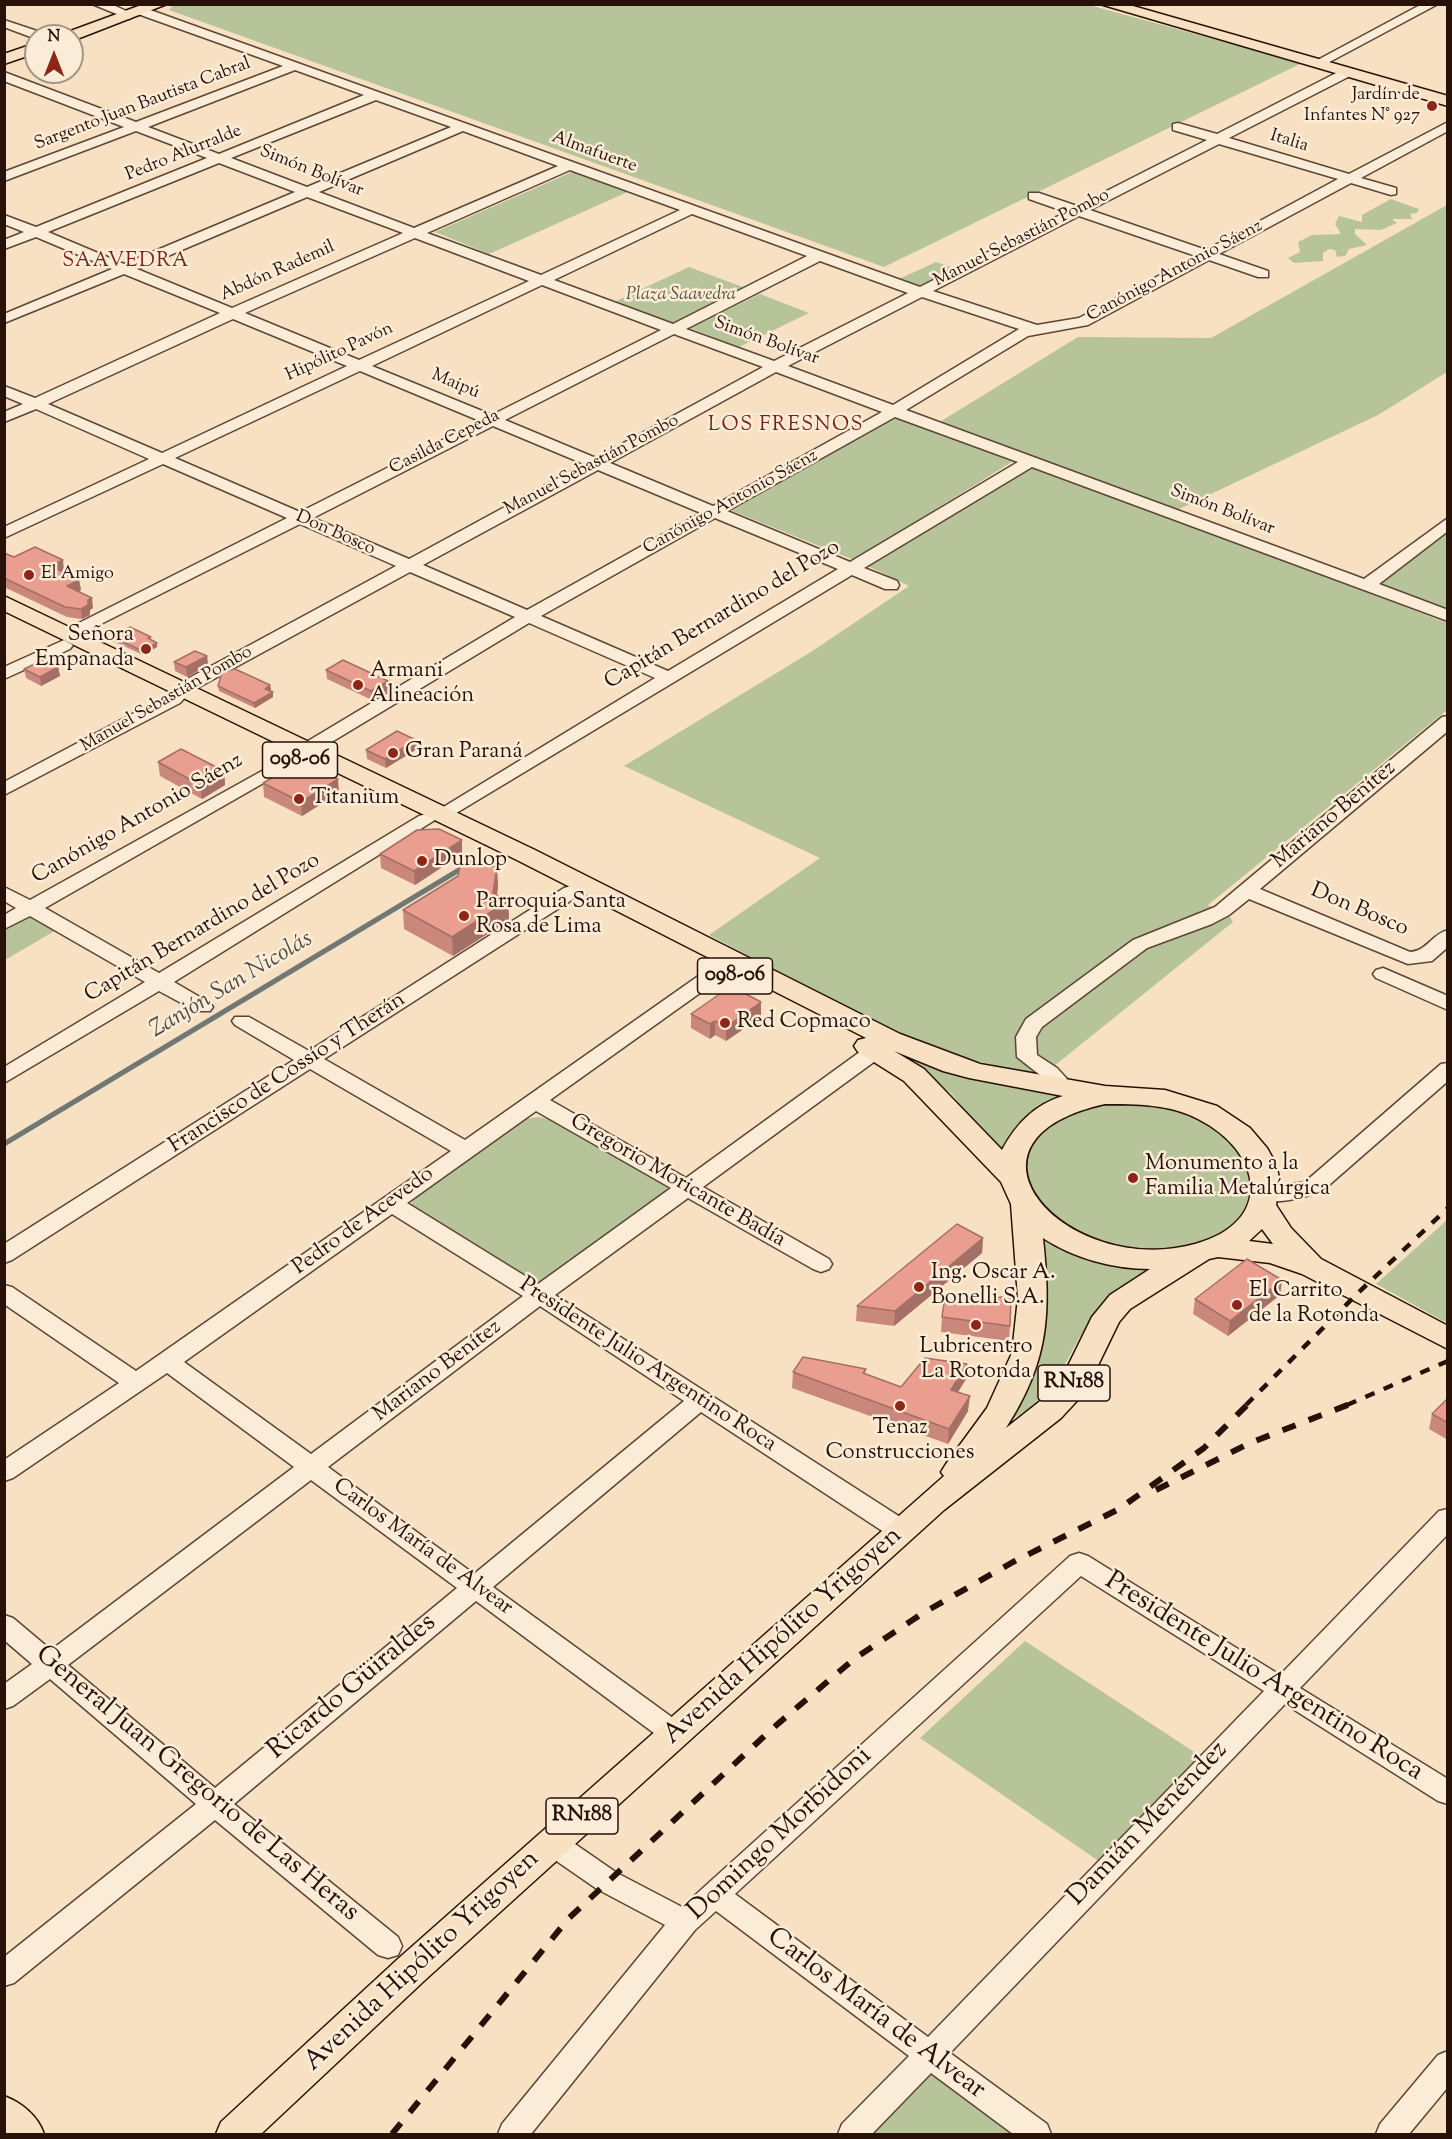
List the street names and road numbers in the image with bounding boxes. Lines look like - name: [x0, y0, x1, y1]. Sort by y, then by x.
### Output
- street label: Sargento Juan Bautista Cabral: [32, 54, 254, 156]
- street label: Pedro Alurralde: [123, 121, 245, 187]
- street label: Italia: [1267, 126, 1311, 158]
- street label: Almafuerte: [548, 128, 640, 178]
- street label: Simón Bolívar: [256, 141, 366, 203]
- street label: Manuel Sebastián Pombo: [930, 185, 1114, 293]
- street label: Canónigo Antonio Sáenz: [1083, 216, 1267, 328]
- street label: Abdón Rademil: [217, 237, 339, 307]
- street label: Simón Bolívar: [711, 313, 821, 371]
- street label: Hipólito Pavón: [283, 319, 397, 387]
- street label: Maipú: [428, 365, 482, 405]
- street label: Casilda Cepeda: [386, 406, 504, 480]
- street label: Manuel Sebastián Pombo: [501, 411, 683, 521]
- street label: Canónigo Antonio Sáenz: [640, 446, 822, 560]
- street label: Simón Bolívar: [1167, 481, 1277, 541]
- street label: Don Bosco: [292, 507, 378, 561]
- street label: Capitán Bernardino del Pozo: [601, 535, 845, 697]
- street label: Manuel Sebastián Pombo: [77, 642, 257, 758]
- road number: 098-06: [262, 742, 338, 778]
- street label: Canónigo Antonio Sáenz: [28, 749, 248, 891]
- street label: Mariano Benítez: [1268, 757, 1402, 875]
- street label: Capitán Bernardino del Pozo: [81, 848, 325, 1010]
- street label: Don Bosco: [1306, 879, 1412, 943]
- road number: 098-06: [698, 958, 772, 994]
- street label: Francisco de Cossío y Therán: [165, 988, 411, 1160]
- street label: Gregorio Moricante Badía: [565, 1109, 789, 1255]
- street label: Pedro de Acevedo: [288, 1162, 440, 1282]
- street label: Presidente Julio Argentino Roca: [514, 1273, 780, 1459]
- street label: Mariano Benítez: [369, 1315, 507, 1429]
- road number: RN188: [1038, 1365, 1110, 1401]
- street label: Carlos María de Alvear: [327, 1474, 517, 1622]
- street label: Avenida Hipólito Yrigoyen: [658, 1521, 910, 1753]
- street label: Presidente Julio Argentino Roca: [1098, 1566, 1428, 1790]
- street label: Ricardo Güiraldes: [262, 1608, 444, 1768]
- street label: General Juan Gregorio de Las Heras: [28, 1640, 364, 1930]
- street label: Damián Menéndez: [1062, 1736, 1236, 1914]
- street label: Domingo Morbidoni: [682, 1741, 880, 1929]
- road number: RN188: [546, 1798, 618, 1834]
- street label: Avenida Hipólito Yrigoyen: [299, 1844, 547, 2080]
- street label: Carlos María de Alvear: [759, 1922, 991, 2108]

